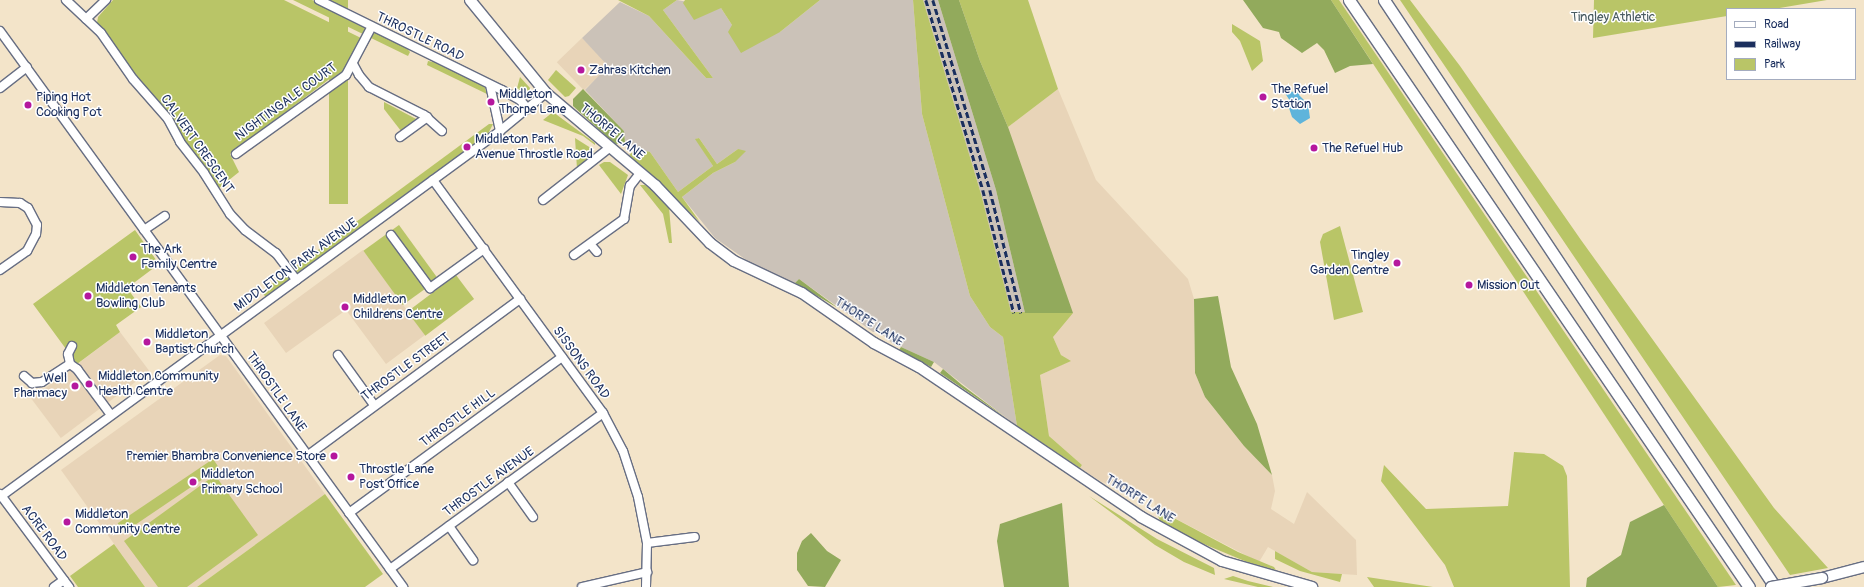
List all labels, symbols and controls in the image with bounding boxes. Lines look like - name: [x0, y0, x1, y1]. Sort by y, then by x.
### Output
- legend: [1726, 8, 1856, 80]
- street label: THROSTLE ROAD: [374, 9, 466, 65]
- park label: Tingley Athletic: [1571, 9, 1655, 25]
- text: Road: [1764, 17, 1789, 32]
- text: Railway: [1764, 37, 1800, 52]
- text: Park: [1764, 57, 1785, 72]
- street label: NIGHTINGALE COURT: [232, 60, 340, 144]
- place label: Zahras Kitchen: [589, 62, 671, 78]
- marker: Zahras Kitchen: [576, 65, 586, 75]
- place label: The Refuel Station: [1271, 82, 1328, 113]
- place label: Middleton Thorpe Lane: [499, 87, 566, 118]
- place label: Piping Hot Cooking Pot: [36, 90, 102, 121]
- street label: CALVERT CRESCENT: [157, 92, 237, 196]
- marker: The Refuel Station: [1258, 92, 1268, 102]
- marker: Middleton Thorpe Lane: [486, 97, 496, 107]
- marker: Piping Hot Cooking Pot: [23, 100, 33, 110]
- street label: THORPE LANE: [577, 101, 647, 163]
- place label: Middleton Park Avenue Throstle Road: [475, 132, 593, 163]
- place label: The Refuel Hub: [1322, 140, 1403, 156]
- marker: Middleton Park Avenue Throstle Road: [462, 142, 472, 152]
- marker: The Refuel Hub: [1309, 143, 1319, 153]
- street label: MIDDLETON PARK AVENUE: [231, 215, 361, 315]
- place label: The Ark Family Centre: [141, 242, 217, 273]
- place label: Tingley Garden Centre: [1310, 248, 1389, 279]
- marker: The Ark Family Centre: [128, 252, 138, 262]
- marker: Tingley Garden Centre: [1392, 258, 1402, 268]
- place label: Mission Out: [1477, 277, 1540, 293]
- marker: Mission Out: [1464, 280, 1474, 290]
- place label: Middleton Tenants Bowling Club: [96, 281, 196, 312]
- marker: Middleton Tenants Bowling Club: [83, 291, 93, 301]
- place label: Middleton Childrens Centre: [353, 292, 443, 323]
- street label: THORPE LANE: [831, 294, 907, 350]
- marker: Middleton Childrens Centre: [340, 302, 350, 312]
- street label: SISSONS ROAD: [549, 324, 613, 402]
- place label: Middleton Baptist Church: [155, 327, 234, 358]
- street label: THROSTLE STREET: [359, 330, 453, 404]
- marker: Middleton Baptist Church: [142, 337, 152, 347]
- street label: THROSTLE LANE: [243, 349, 309, 435]
- place label: Middleton Community Health Centre: [98, 369, 219, 400]
- place label: Well Pharmacy: [13, 371, 67, 402]
- marker: Middleton Community Health Centre: [83, 378, 95, 390]
- marker: Well Pharmacy: [70, 381, 80, 391]
- street label: THROSTLE HILL: [417, 385, 499, 451]
- street label: THROSTLE AVENUE: [440, 444, 538, 520]
- place label: Premier Bhambra Convenience Store: [126, 448, 326, 464]
- marker: Premier Bhambra Convenience Store: [329, 451, 339, 461]
- place label: Throstle Lane Post Office: [359, 462, 434, 493]
- place label: Middleton Primary School: [201, 467, 282, 498]
- street label: THORPE LANE: [1102, 471, 1178, 527]
- marker: Throstle Lane Post Office: [346, 472, 356, 482]
- marker: Middleton Primary School: [188, 477, 198, 487]
- street label: ACRE ROAD: [18, 502, 70, 564]
- place label: Middleton Community Centre: [75, 507, 180, 538]
- marker: Middleton Community Centre: [62, 517, 72, 527]

